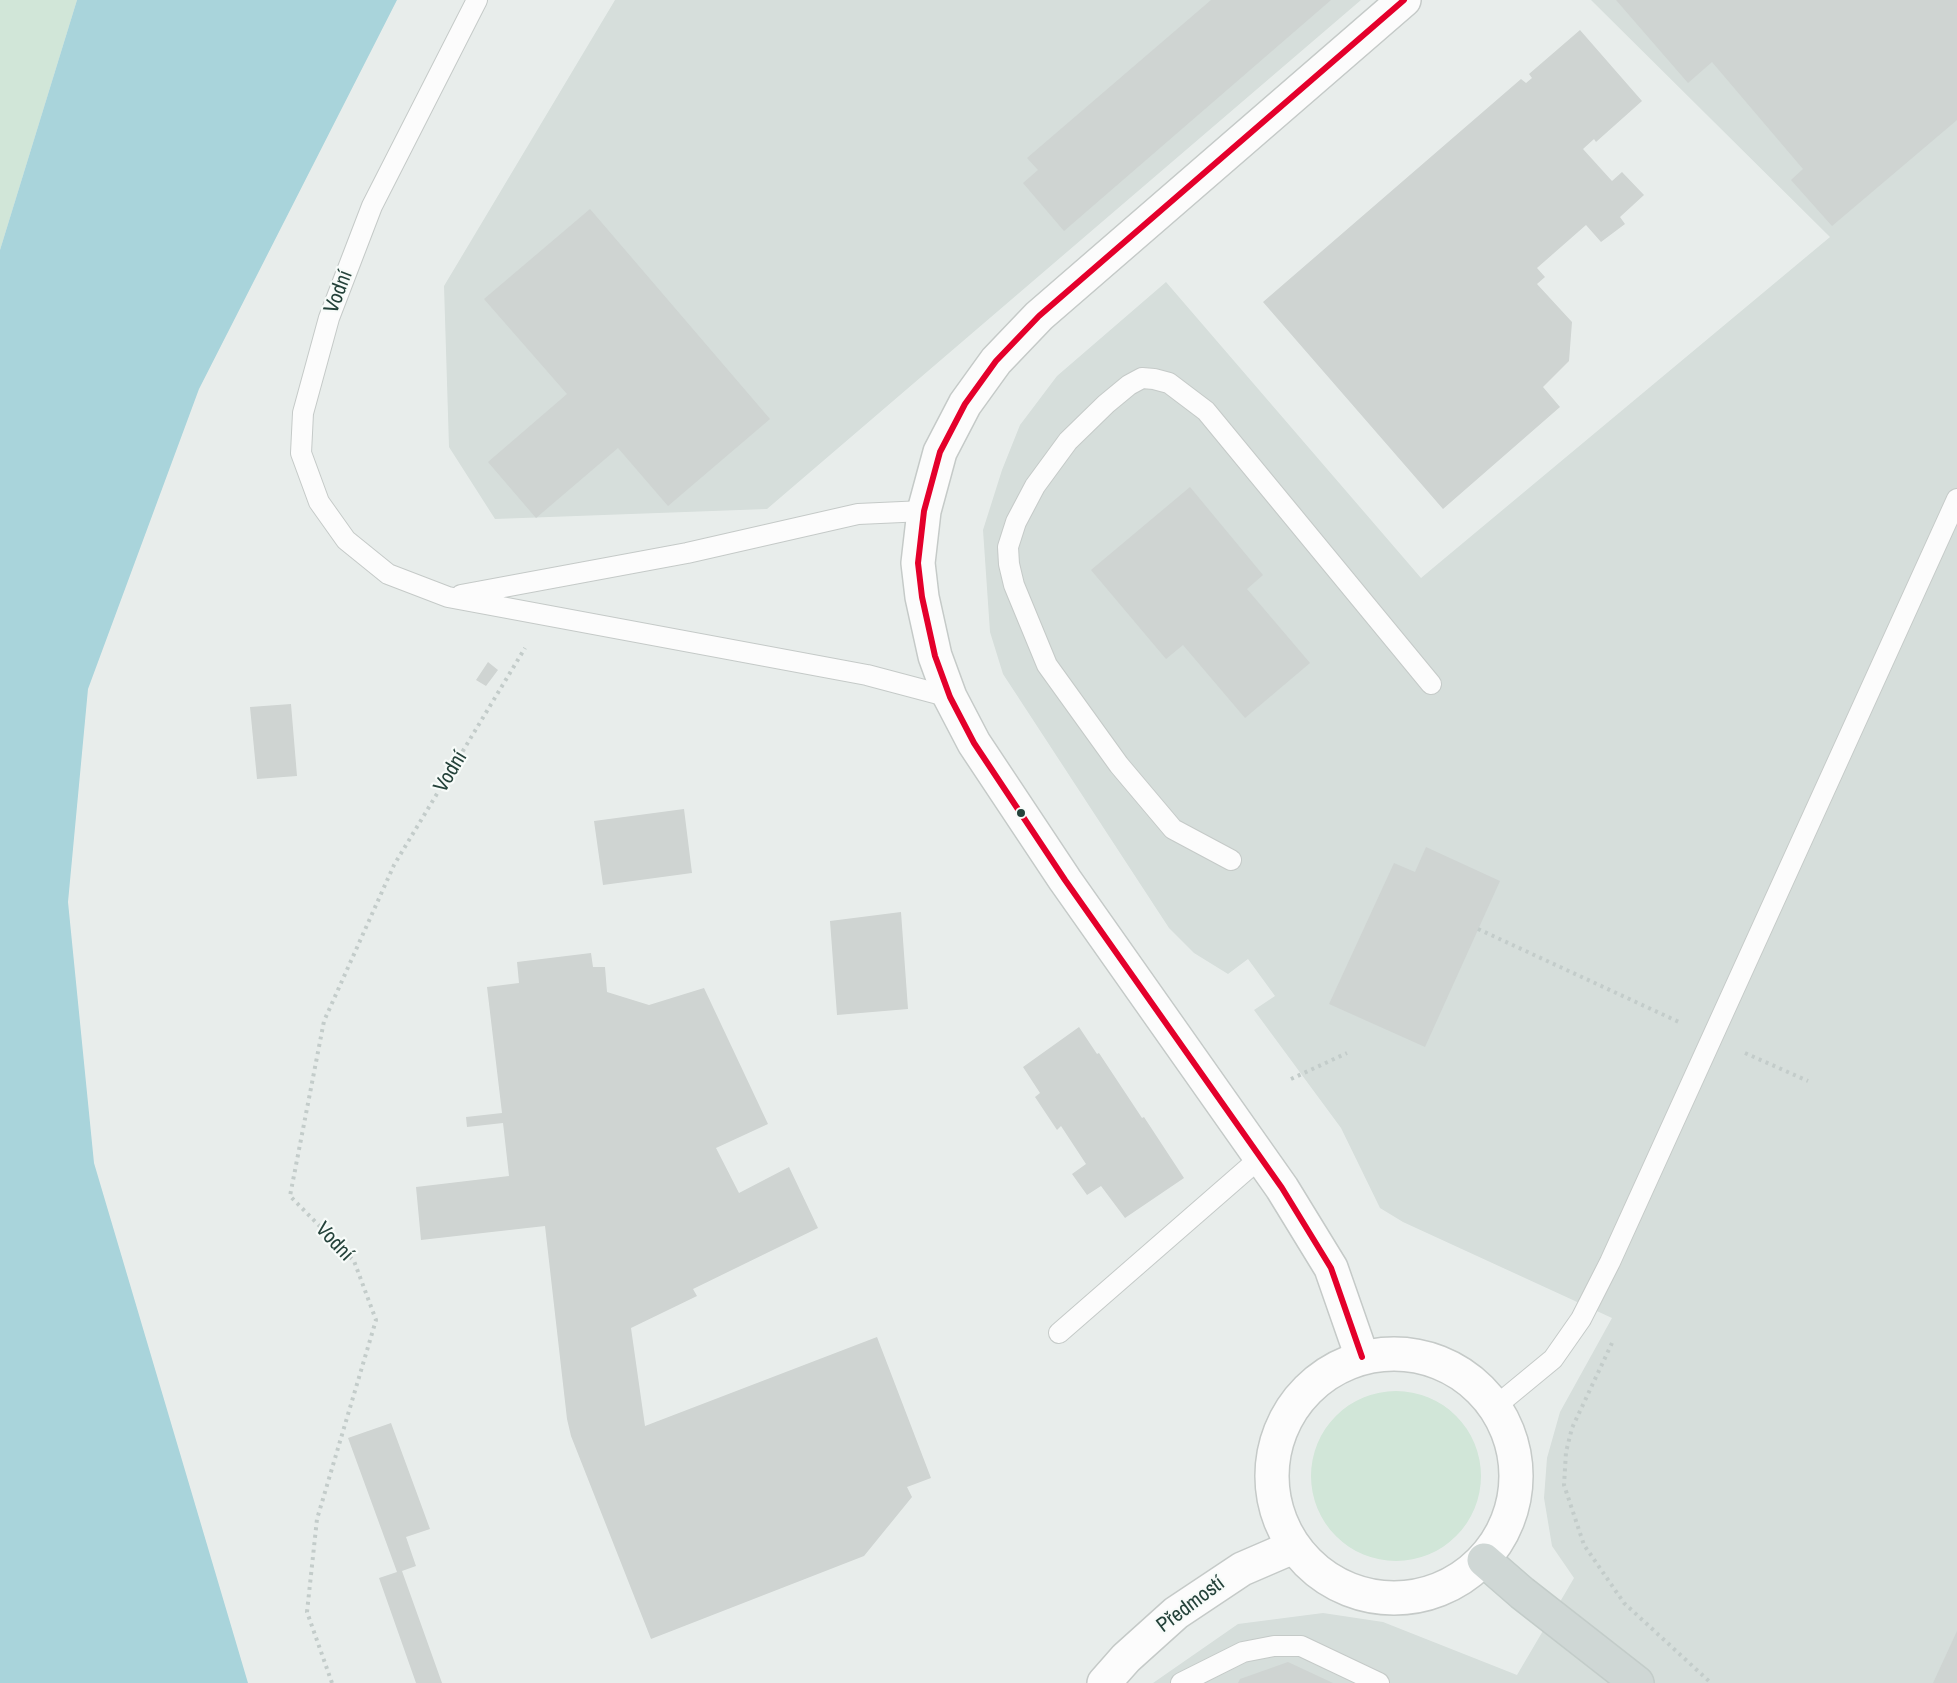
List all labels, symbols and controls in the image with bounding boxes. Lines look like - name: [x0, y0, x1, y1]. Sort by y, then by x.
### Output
- street label: Vodní: [319, 267, 359, 317]
- street label: Vodní: [429, 747, 473, 797]
- unlabelled marker: [1015, 807, 1027, 819]
- street label: Vodní: [310, 1217, 358, 1267]
- street label: Předmostí: [1152, 1571, 1230, 1639]

